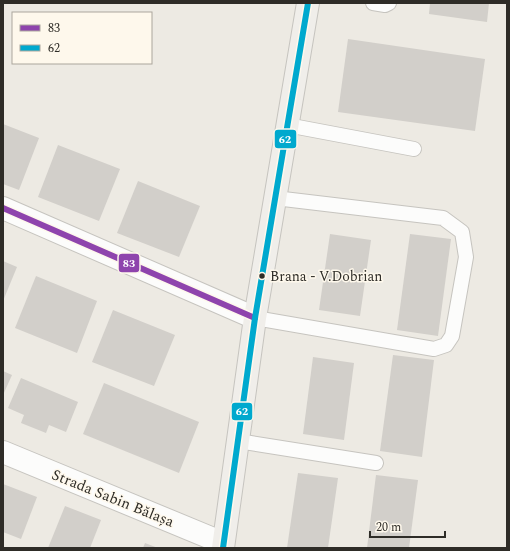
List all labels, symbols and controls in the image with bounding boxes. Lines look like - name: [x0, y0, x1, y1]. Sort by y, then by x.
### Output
- legend: [12, 12, 152, 64]
- text: 83: [48, 19, 60, 38]
- text: 62: [48, 39, 60, 58]
- line badge: 62: [274, 129, 297, 149]
- text: 62: [279, 131, 291, 148]
- line badge: 83: [118, 253, 140, 273]
- text: 83: [123, 255, 135, 272]
- place label: Brana - V.Dobrian: [270, 266, 383, 287]
- marker: Brana - V.Dobrian: [257, 271, 267, 281]
- line badge: 62: [231, 402, 253, 421]
- text: 62: [236, 403, 248, 420]
- street label: Strada Sabin Bălașa: [48, 463, 178, 534]
- scale bar: [370, 513, 445, 539]
- text: 20 m: [376, 518, 401, 537]

